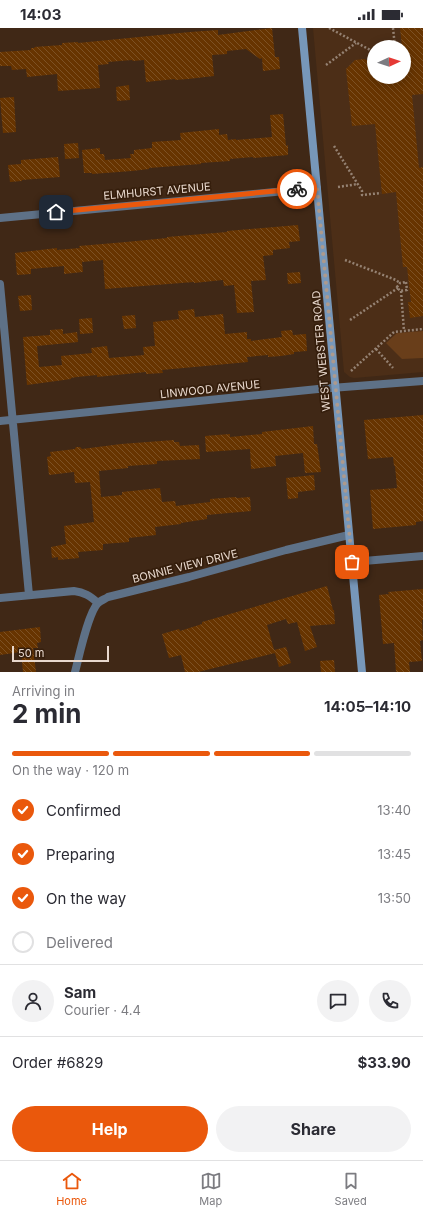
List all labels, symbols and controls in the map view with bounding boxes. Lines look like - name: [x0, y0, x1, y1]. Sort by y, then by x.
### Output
- text: 14:03: [20, 5, 61, 24]
- north arrow: [367, 40, 411, 84]
- map controls: [367, 40, 411, 84]
- courier: [277, 169, 317, 209]
- icon: bike: [286, 178, 308, 200]
- street label: ELMHURST AVENUE: [103, 179, 211, 203]
- pin: [39, 195, 73, 229]
- icon: home: [45, 201, 67, 223]
- street label: WEST WEBSTER ROAD: [309, 290, 333, 412]
- street label: LINWOOD AVENUE: [159, 377, 261, 401]
- pin: [335, 545, 369, 579]
- street label: BONNIE VIEW DRIVE: [131, 546, 239, 586]
- icon: bag: [341, 551, 363, 573]
- scale bar: [12, 644, 109, 663]
- text: 50 m: [18, 646, 44, 660]
- text: Arriving in: [12, 683, 75, 699]
- text: 14:05–14:10: [324, 697, 411, 716]
- text: 2 min: [12, 698, 82, 729]
- text: On the way · 120 m: [12, 762, 129, 778]
- icon: check: [12, 799, 34, 821]
- text: Confirmed: [46, 801, 121, 820]
- text: 13:40: [377, 802, 411, 818]
- icon: check: [12, 843, 34, 865]
- text: Preparing: [46, 845, 115, 864]
- text: 13:45: [378, 846, 411, 862]
- icon: check: [12, 887, 34, 909]
- text: On the way: [46, 889, 126, 908]
- text: 13:50: [378, 890, 411, 906]
- text: Delivered: [46, 933, 113, 952]
- button: person: [12, 980, 54, 1022]
- button: chat: [317, 980, 359, 1022]
- button: phone: [369, 980, 411, 1022]
- text: Sam: [64, 983, 96, 1002]
- text: Courier · 4.4: [64, 1002, 141, 1018]
- text: Order #6829: [12, 1053, 103, 1072]
- text: $33.90: [357, 1053, 411, 1072]
- button: Help: [12, 1106, 208, 1152]
- button: Share: [216, 1106, 411, 1152]
- tab: Home: [56, 1170, 87, 1208]
- tab: Map: [199, 1170, 222, 1208]
- tab: Saved: [335, 1170, 367, 1208]

